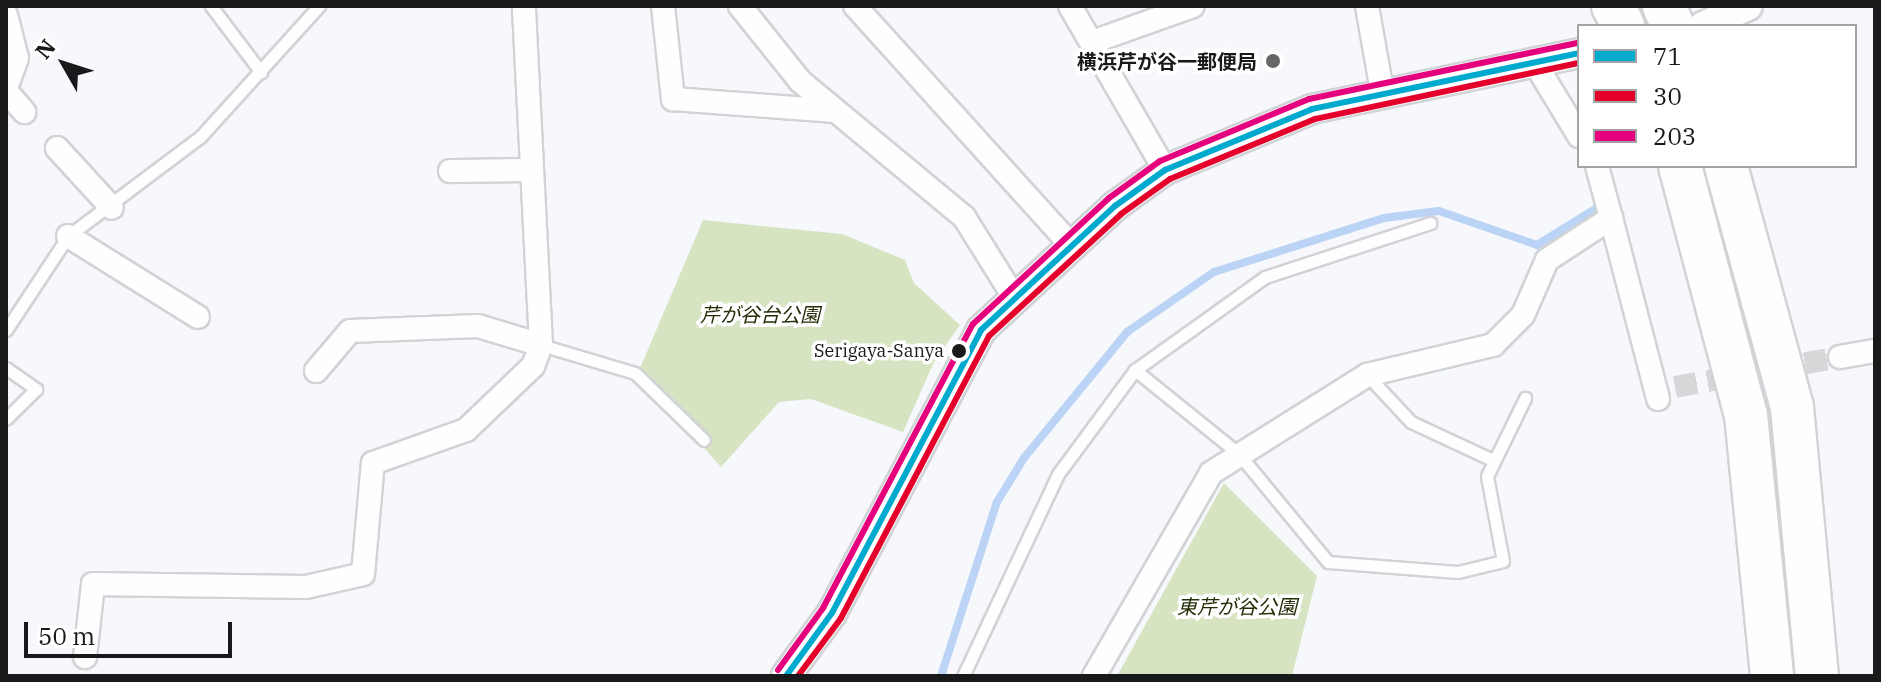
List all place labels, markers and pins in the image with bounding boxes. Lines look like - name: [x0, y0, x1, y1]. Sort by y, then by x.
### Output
- place label: 横浜芹が谷一郵便局: [1077, 49, 1257, 73]
- marker: 横浜芹が谷一郵便局: [1264, 52, 1282, 70]
- place label: Serigaya-Sanya: [814, 340, 944, 362]
- marker: Serigaya-Sanya: [951, 343, 967, 359]

